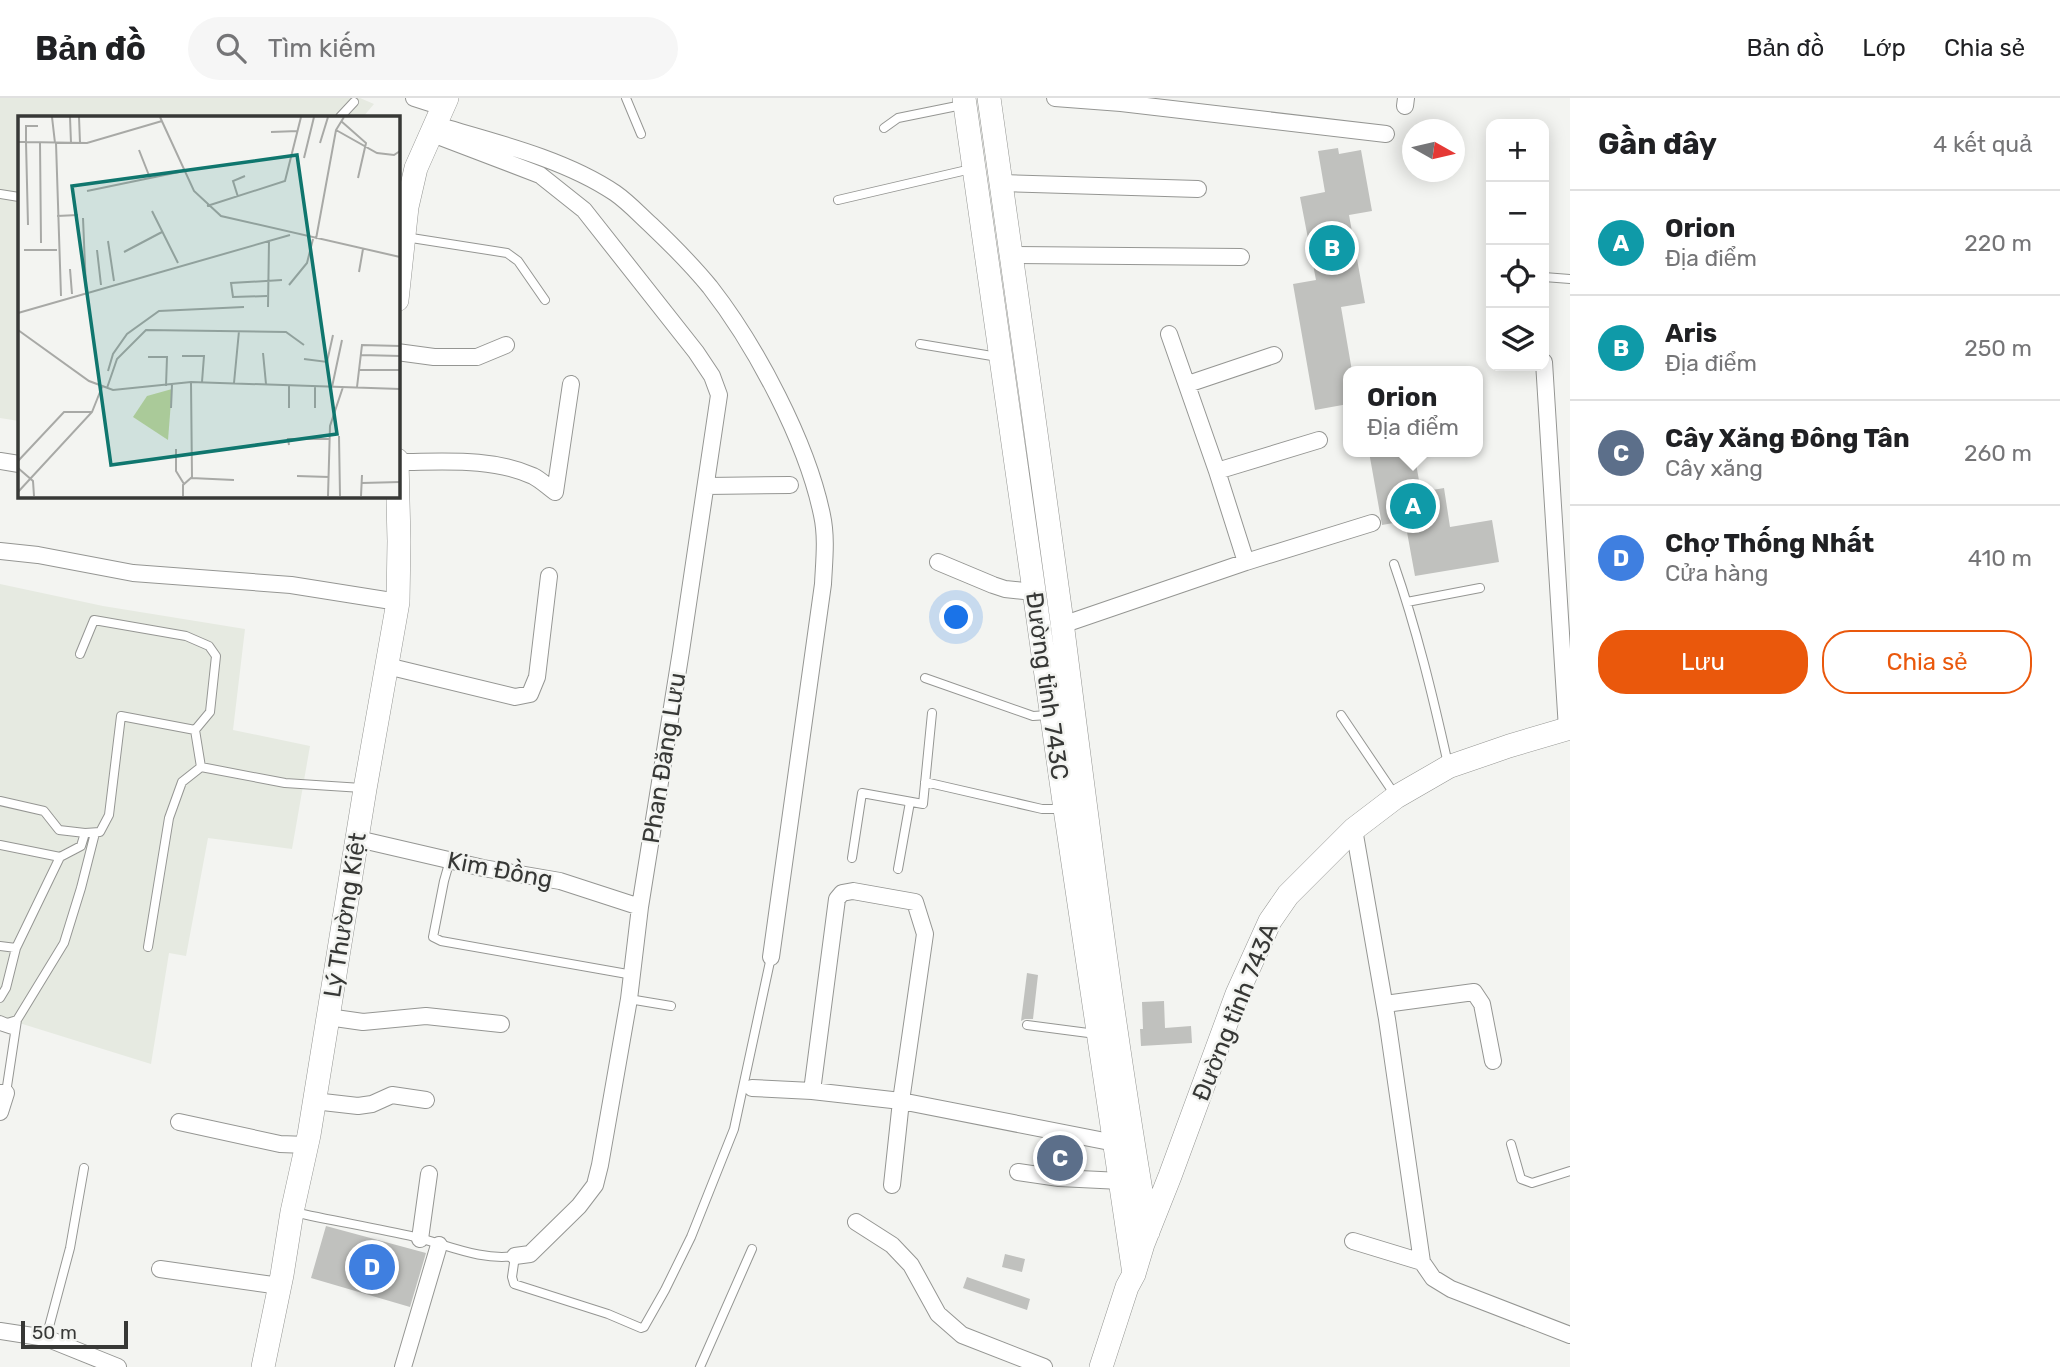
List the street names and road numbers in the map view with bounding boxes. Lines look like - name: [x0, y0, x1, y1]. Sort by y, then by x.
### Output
- street label: Đường tỉnh 743C: [1020, 590, 1074, 782]
- street label: Phan Đăng Lưu: [637, 671, 691, 845]
- street label: Lý Thường Kiệt: [318, 831, 372, 999]
- street label: Kim Đồng: [445, 844, 556, 894]
- street label: Đường tỉnh 743A: [1187, 919, 1283, 1105]

